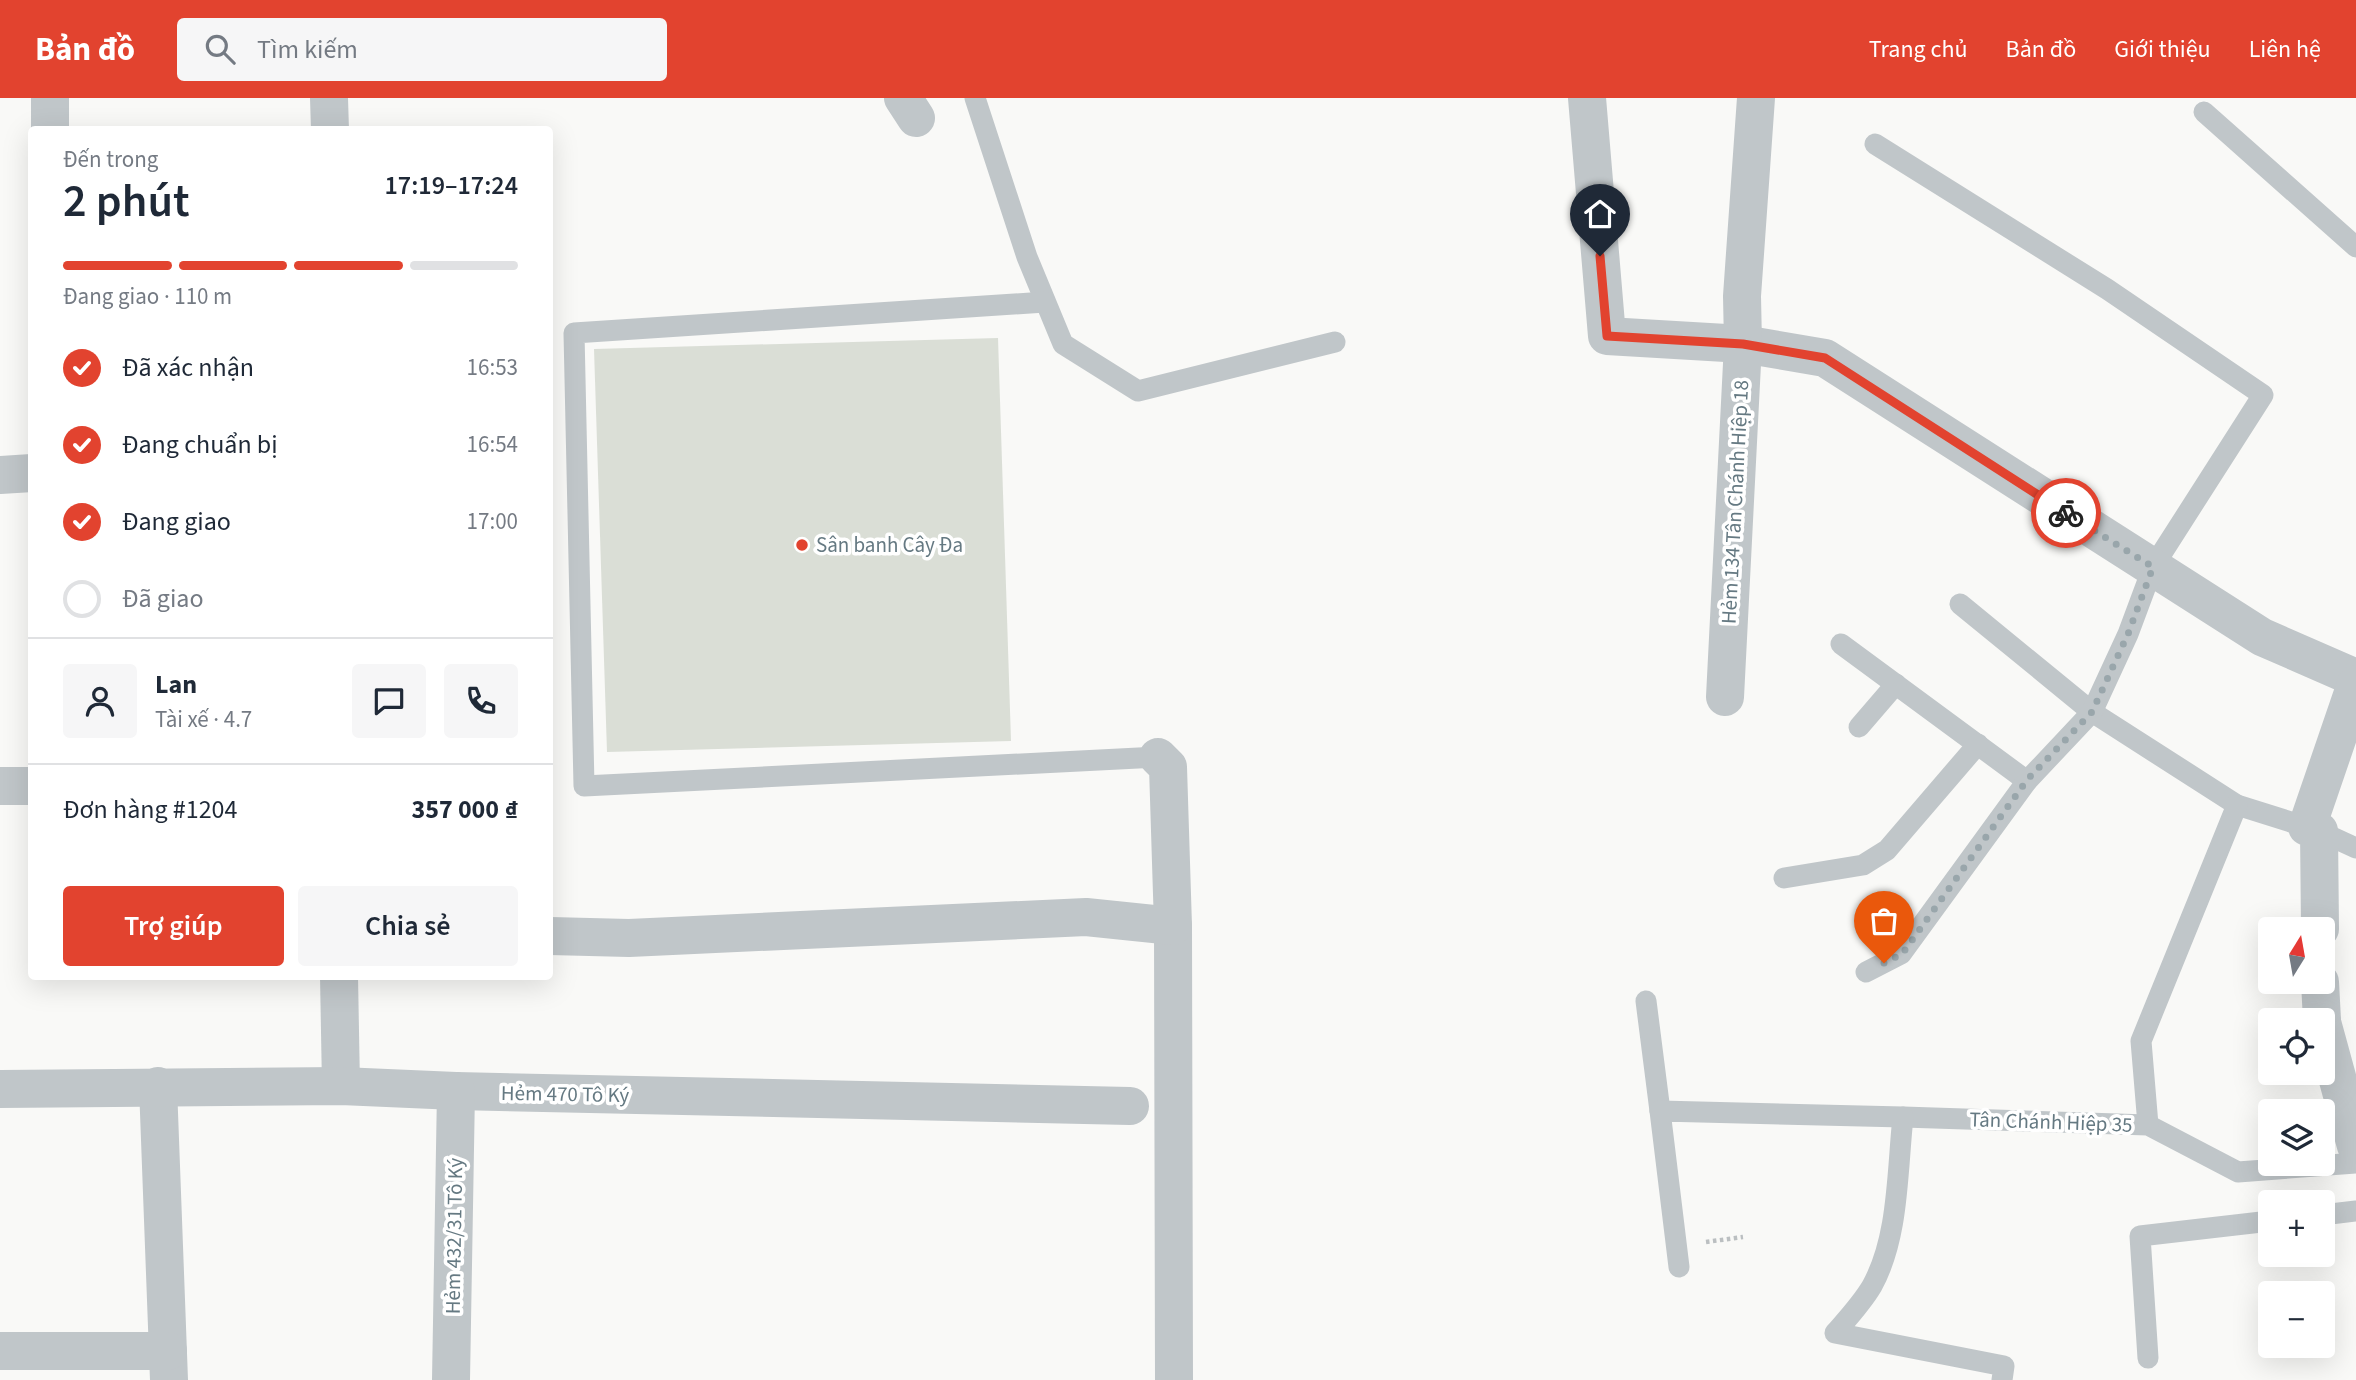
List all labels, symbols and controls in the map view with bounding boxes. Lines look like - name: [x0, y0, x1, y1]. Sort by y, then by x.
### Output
- search box: [177, 18, 667, 81]
- text: Bản đồ: [35, 26, 135, 73]
- icon: search: [201, 30, 239, 68]
- text: Tìm kiếm: [257, 31, 358, 68]
- text: Trang chủ: [1869, 32, 1968, 67]
- text: Bản đồ: [2006, 32, 2076, 67]
- text: Giới thiệu: [2114, 32, 2211, 67]
- text: Liên hệ: [2249, 32, 2321, 67]
- text: Đến trong: [63, 143, 158, 176]
- text: 17:19–17:24: [385, 167, 518, 204]
- text: 2 phút: [63, 169, 190, 234]
- pin: [1570, 184, 1630, 256]
- icon: home: [1581, 195, 1619, 233]
- text: Đang giao · 110 m: [63, 280, 232, 313]
- icon: check: [63, 349, 101, 387]
- text: Đã xác nhận: [122, 349, 254, 386]
- text: 16:53: [467, 351, 518, 384]
- street label: Hẻm 134 Tân Chánh Hiệp 18: [1714, 379, 1756, 625]
- icon: check: [63, 426, 101, 464]
- text: Đang chuẩn bị: [122, 426, 278, 463]
- text: 16:54: [467, 428, 518, 461]
- courier: [2031, 478, 2101, 548]
- icon: bike: [2047, 494, 2085, 532]
- icon: check: [63, 503, 101, 541]
- text: Đang giao: [122, 503, 231, 540]
- text: 17:00: [467, 505, 518, 538]
- place label: Sân banh Cây Đa: [816, 530, 963, 560]
- marker: Sân banh Cây Đa: [794, 537, 810, 553]
- text: Đã giao: [122, 580, 204, 617]
- button: person: [63, 664, 137, 738]
- button: chat: [352, 664, 426, 738]
- button: phone: [444, 664, 518, 738]
- text: Lan: [155, 666, 197, 703]
- text: Tài xế · 4.7: [155, 703, 252, 736]
- text: Đơn hàng #1204: [63, 791, 237, 828]
- text: 357 000 ₫: [412, 791, 518, 828]
- button: Trợ giúp: [63, 886, 284, 966]
- button: Chia sẻ: [298, 886, 518, 966]
- pin: [1854, 891, 1914, 963]
- icon: bag: [1865, 902, 1903, 940]
- north arrow: [2258, 917, 2334, 994]
- map controls: [2258, 917, 2335, 1358]
- button: locate: [2258, 1008, 2335, 1085]
- street label: Hẻm 470 Tô Ký: [501, 1078, 630, 1110]
- button: layers: [2258, 1099, 2335, 1176]
- street label: Tân Chánh Hiệp 35: [1969, 1104, 2133, 1140]
- street label: Hẻm 432/31 Tô Ký: [438, 1157, 470, 1314]
- button: +: [2258, 1190, 2335, 1267]
- button: −: [2258, 1281, 2335, 1358]

